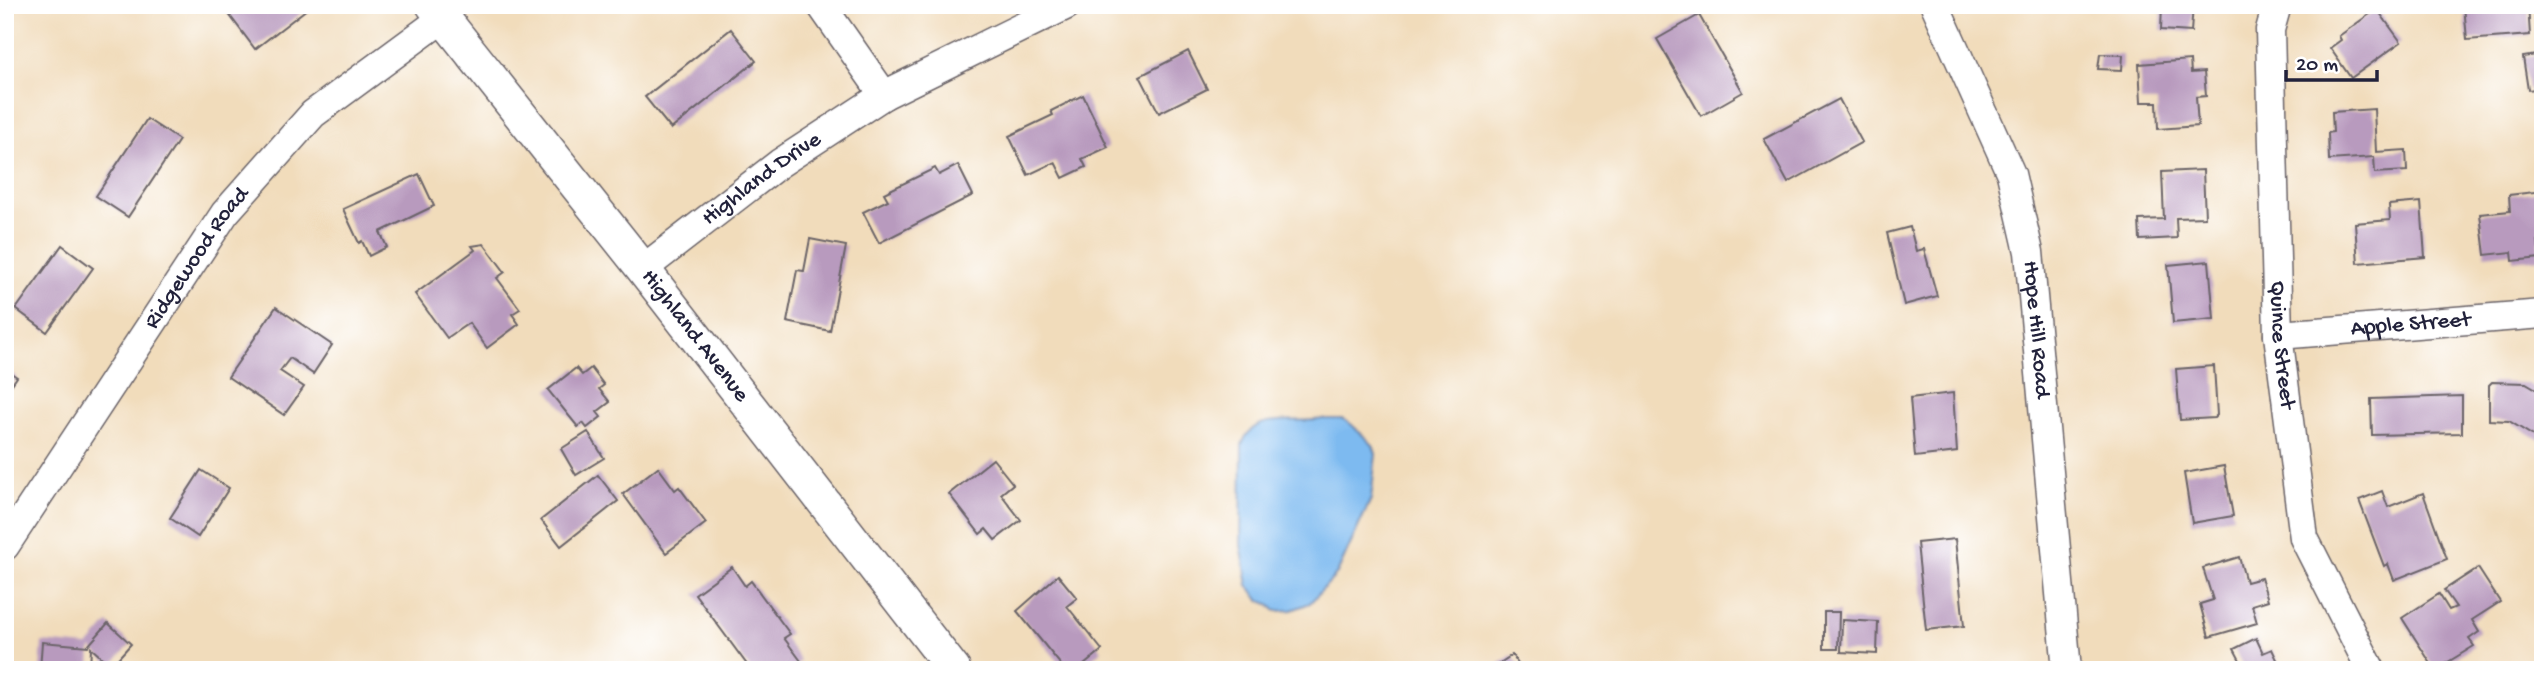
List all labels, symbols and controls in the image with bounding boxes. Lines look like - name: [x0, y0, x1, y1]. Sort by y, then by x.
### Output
- scale bar: [2286, 38, 2376, 82]
- text: 20 m: [2296, 54, 2338, 79]
- street label: Highland Drive: [697, 126, 827, 232]
- street label: Ridgewood Road: [139, 180, 256, 334]
- street label: Hope Hill Road: [2016, 259, 2056, 401]
- street label: Highland Avenue: [635, 264, 755, 408]
- street label: Quince Street: [2263, 280, 2301, 412]
- street label: Apple Street: [2350, 306, 2473, 343]

